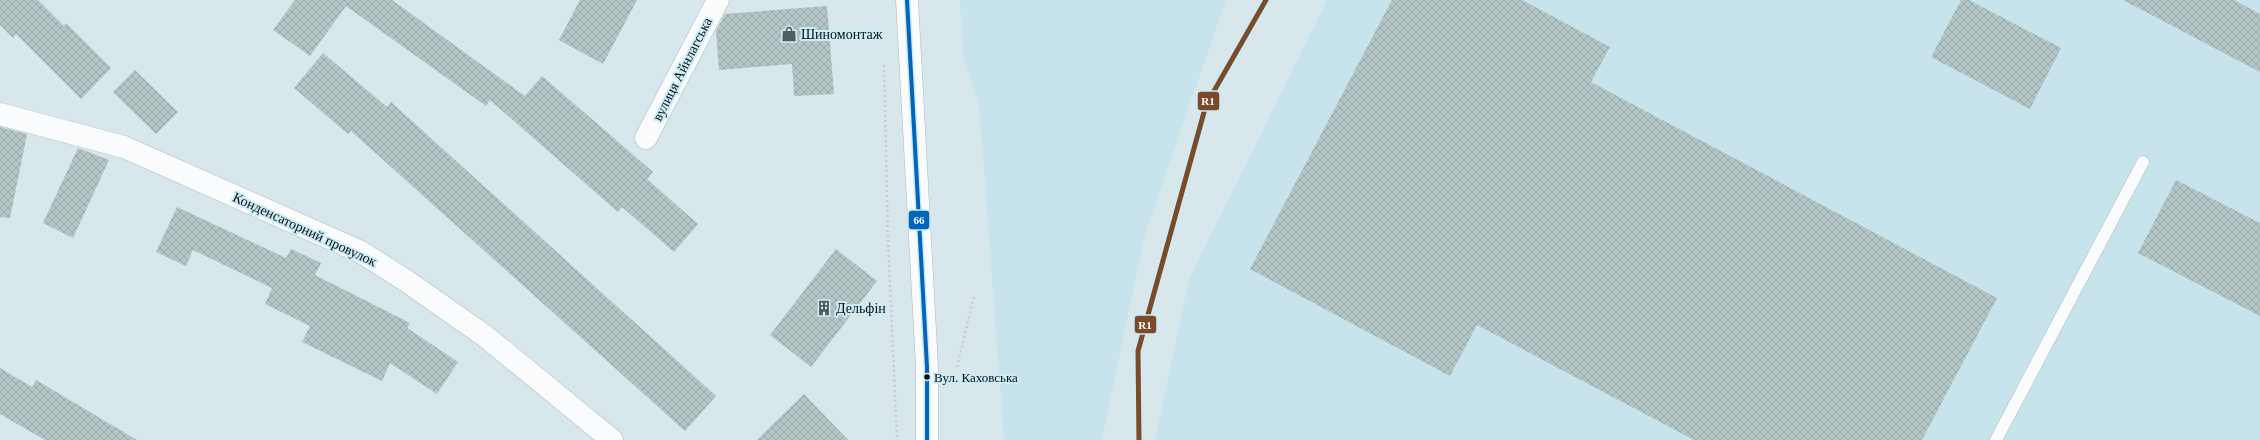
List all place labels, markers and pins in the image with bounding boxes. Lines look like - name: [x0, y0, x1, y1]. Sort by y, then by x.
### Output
- shop icon: Шиномонтаж: [780, 25, 798, 43]
- place label: Шиномонтаж: [801, 27, 883, 42]
- building icon: Дельфін: [815, 299, 833, 317]
- place label: Дельфін: [836, 301, 886, 316]
- place label: Вул. Каховська: [934, 370, 1018, 385]
- marker: Вул. Каховська: [922, 372, 932, 382]

